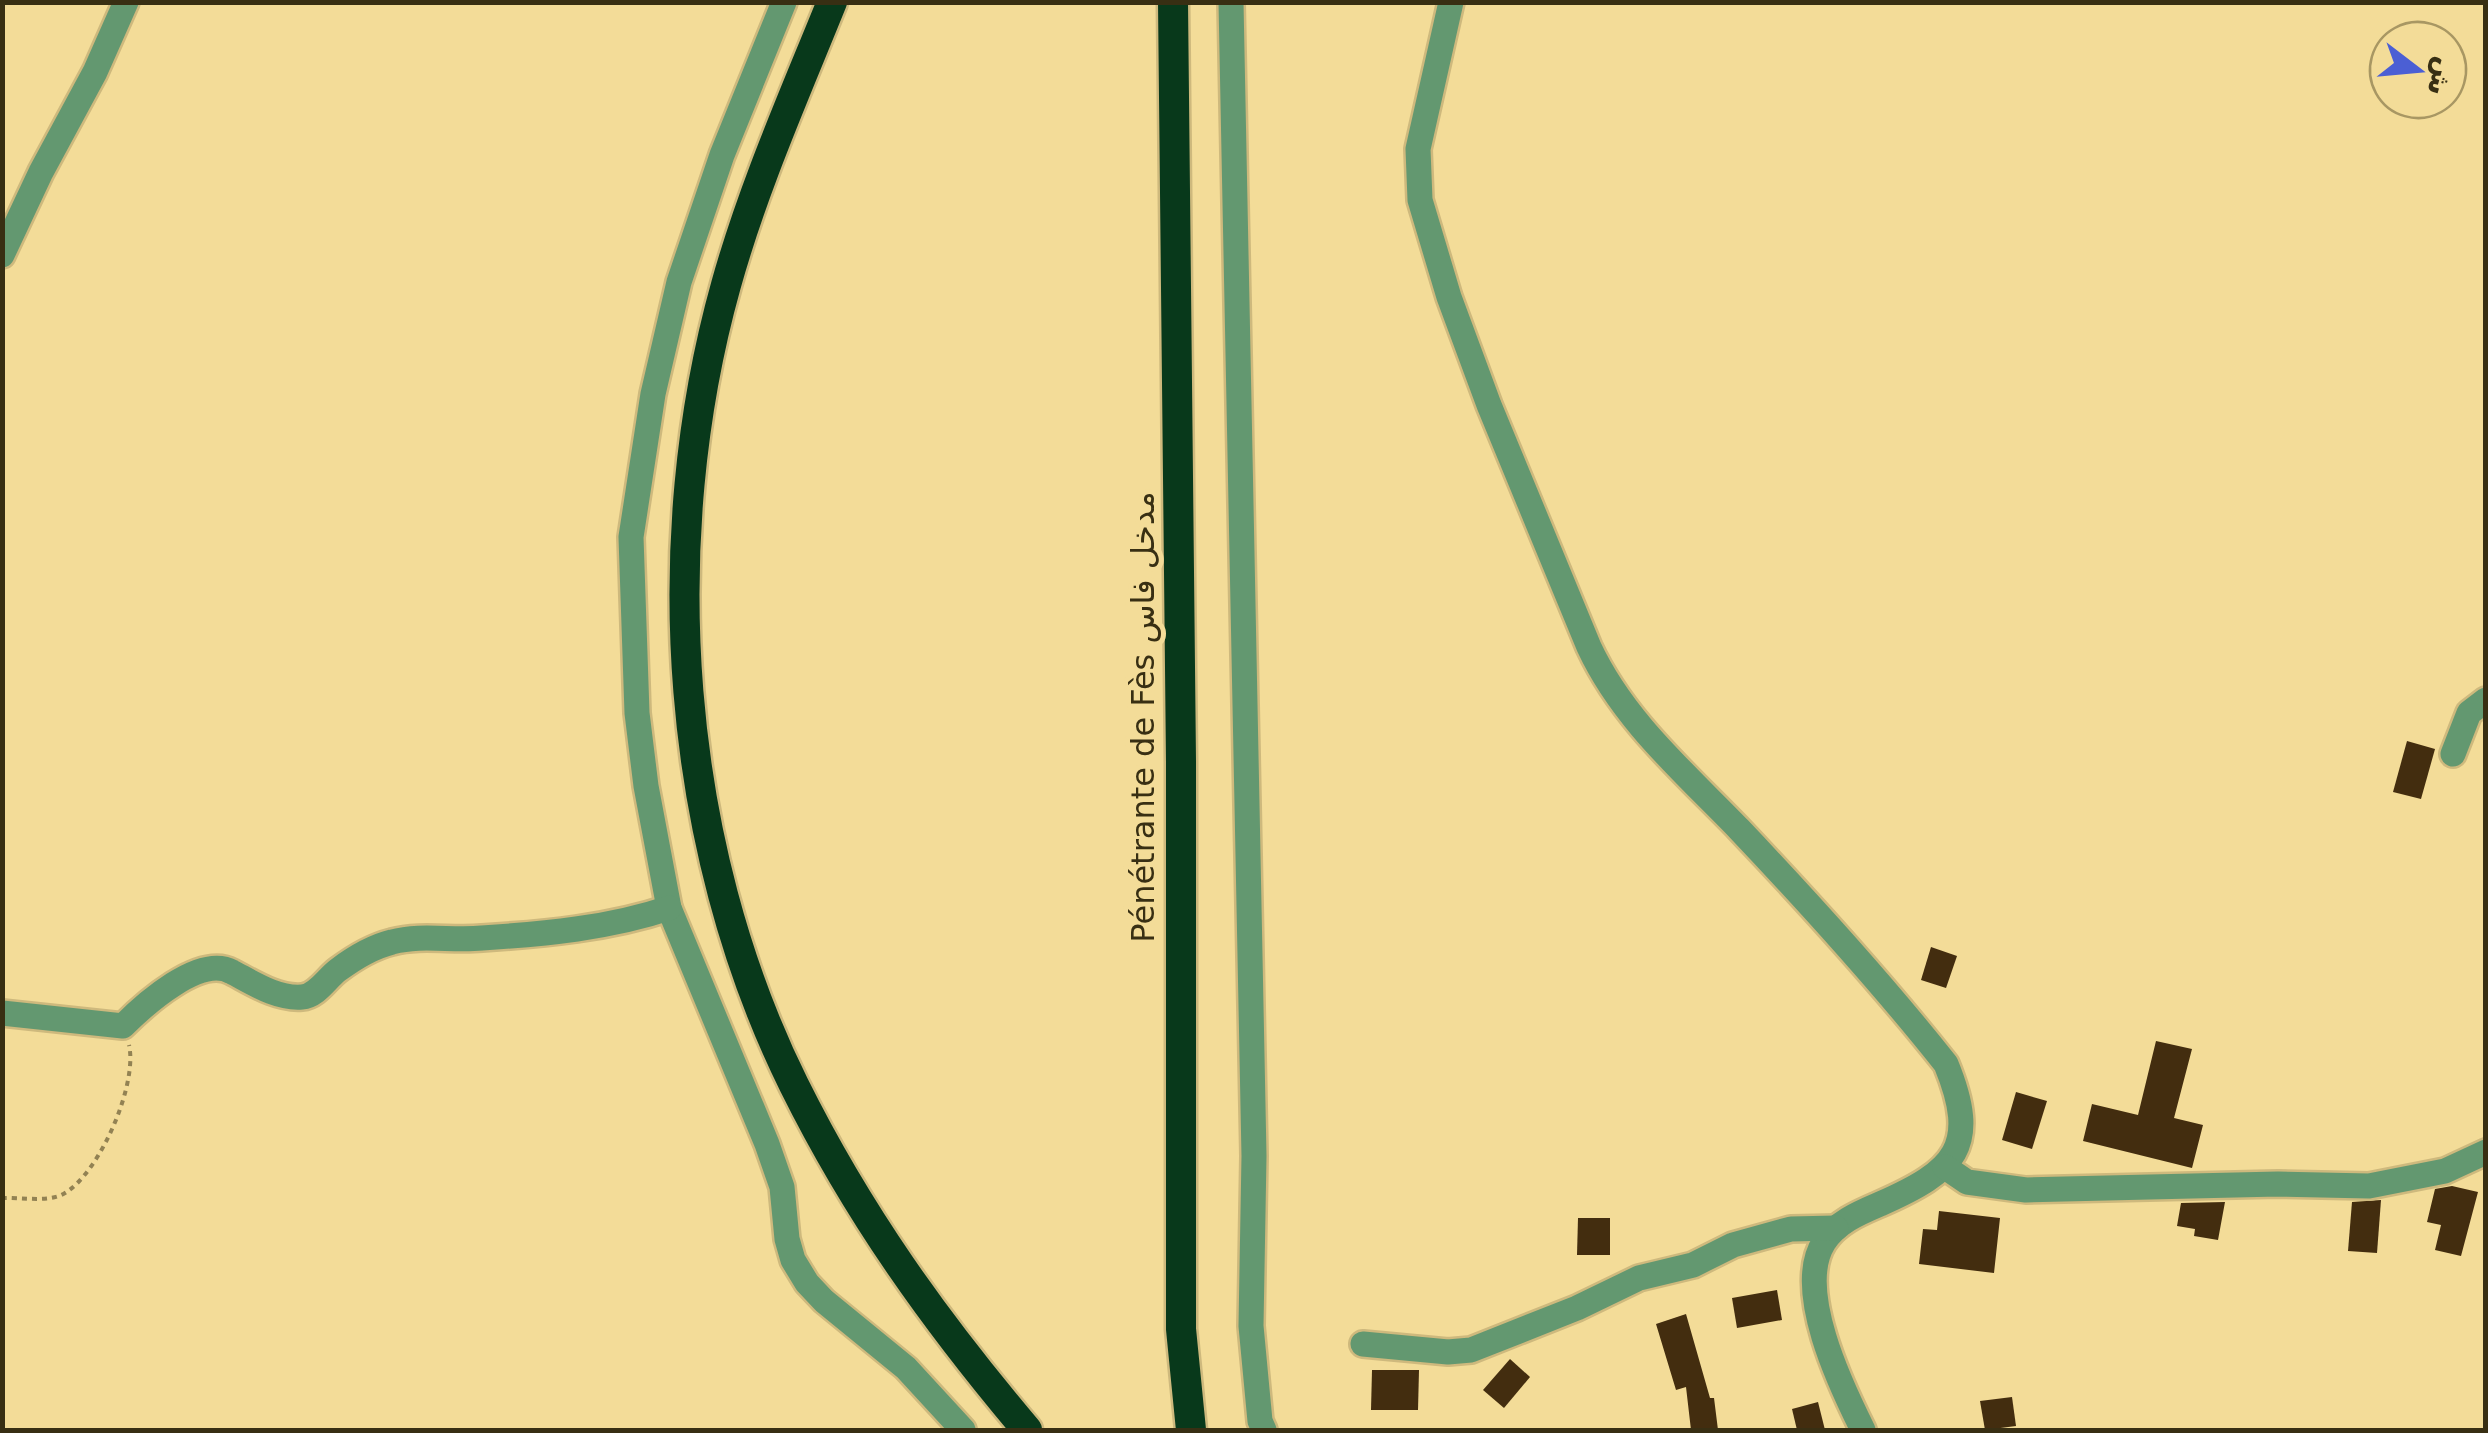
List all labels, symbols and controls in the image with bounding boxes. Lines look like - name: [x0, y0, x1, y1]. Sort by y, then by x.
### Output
- north arrow: [2368, 20, 2468, 120]
- text: ش: [2420, 54, 2463, 100]
- street label: Pénétrante de Fès مدخل فاس: [1124, 491, 1162, 943]

